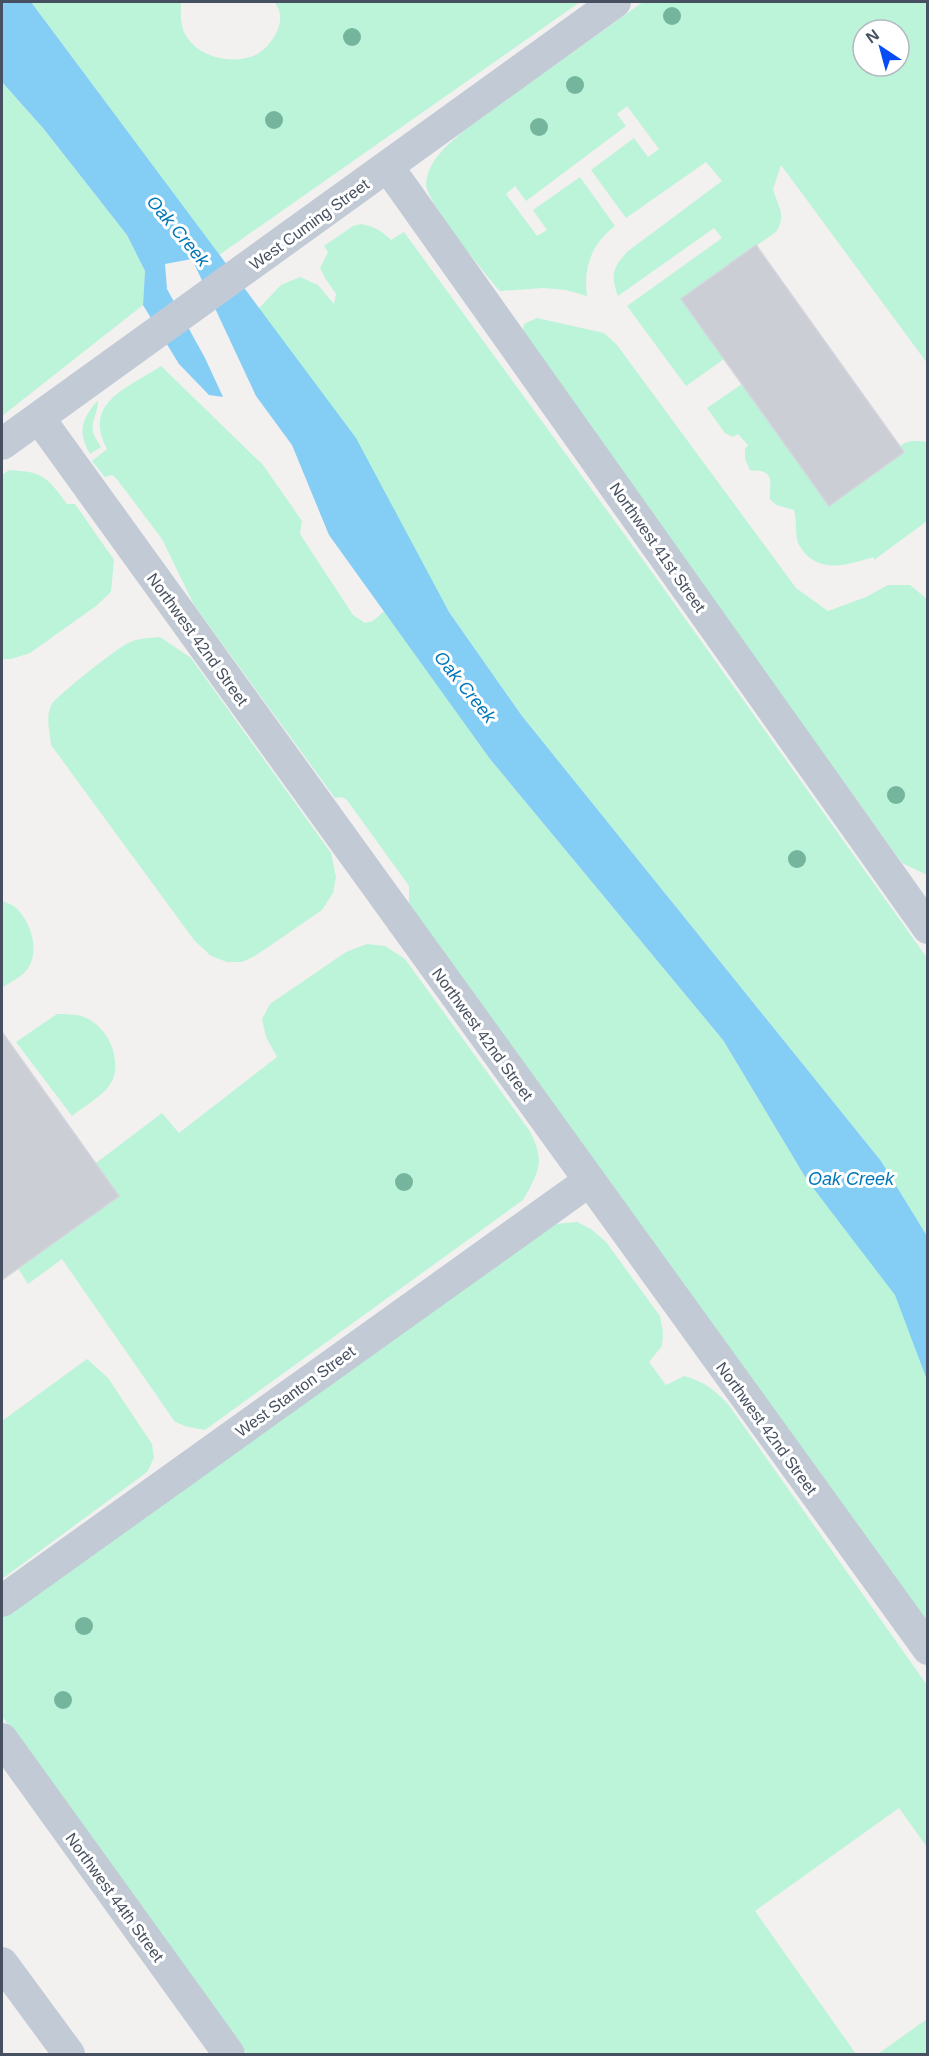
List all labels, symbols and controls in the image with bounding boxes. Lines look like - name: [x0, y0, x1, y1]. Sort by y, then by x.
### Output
- north arrow: [851, 18, 911, 78]
- text: N: [863, 26, 882, 47]
- street label: West Cuming Street: [247, 175, 373, 273]
- water label: Oak Creek: [143, 192, 214, 271]
- street label: Northwest 41st Street: [607, 479, 709, 616]
- street label: Northwest 42nd Street: [144, 570, 252, 709]
- water label: Oak Creek: [430, 647, 500, 727]
- street label: Northwest 42nd Street: [429, 965, 537, 1104]
- water label: Oak Creek: [808, 1169, 895, 1189]
- street label: West Stanton Street: [232, 1342, 359, 1440]
- street label: Northwest 42nd Street: [713, 1359, 821, 1498]
- street label: Northwest 44th Street: [62, 1830, 167, 1965]

